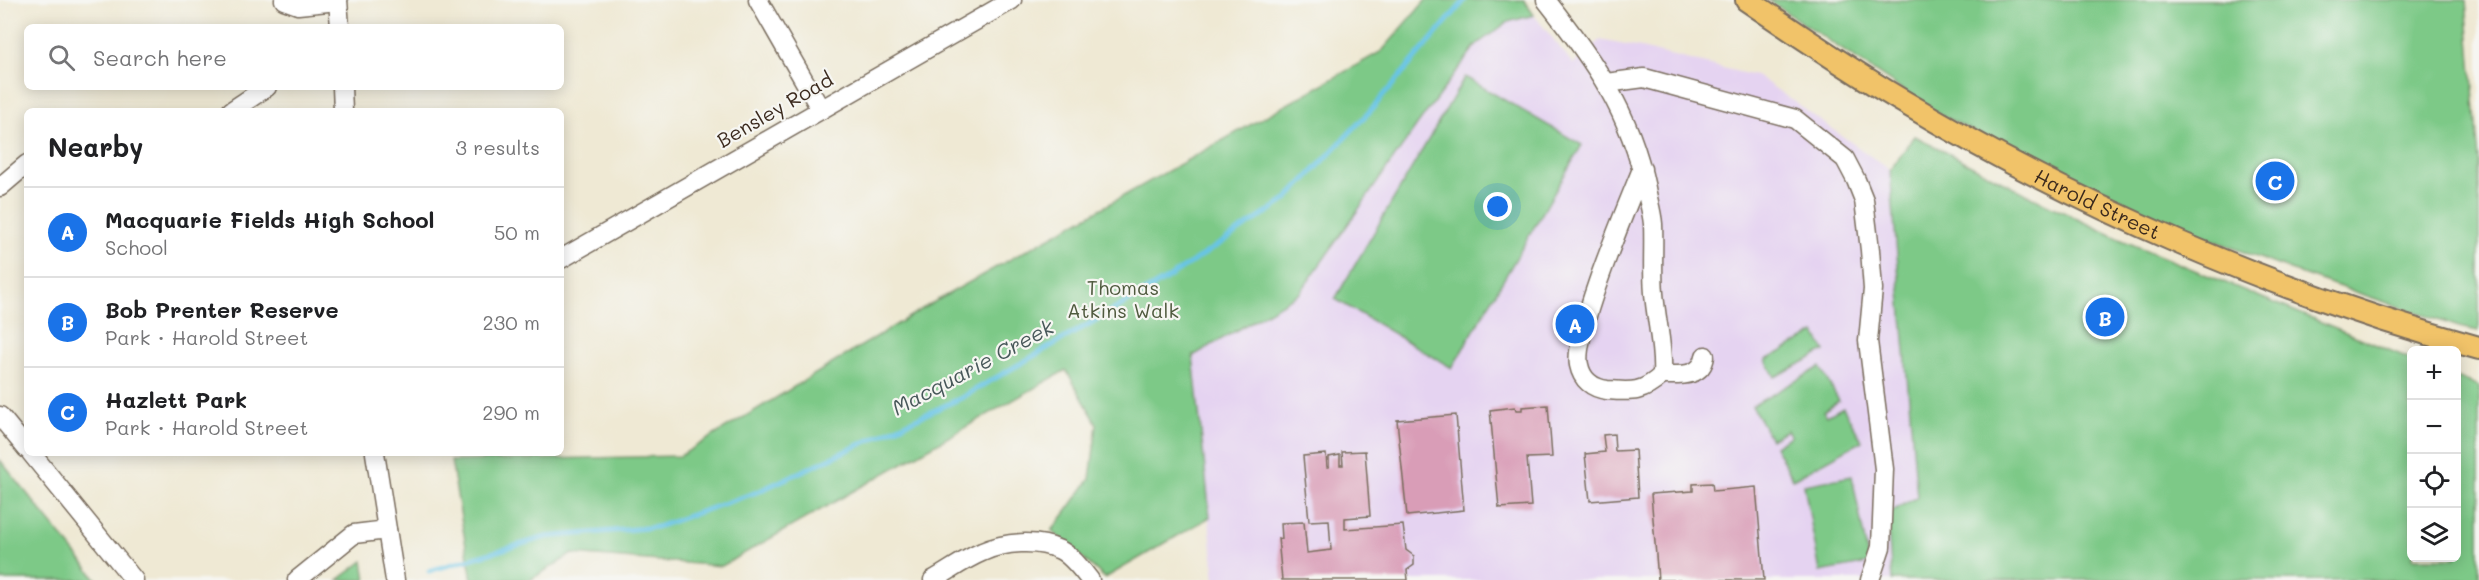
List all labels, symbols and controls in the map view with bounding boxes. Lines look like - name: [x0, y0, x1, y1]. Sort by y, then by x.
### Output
- search box: [24, 24, 564, 90]
- icon: search: [45, 41, 78, 74]
- text: Search here: [93, 43, 227, 72]
- street label: Bensley Road: [712, 65, 837, 153]
- text: Nearby: [48, 130, 143, 164]
- text: 3 results: [455, 134, 540, 160]
- pin: C: [2256, 158, 2294, 204]
- street label: Harold Street: [2030, 162, 2165, 245]
- your location: [1483, 192, 1512, 221]
- text: Macquarie Fields High School: [105, 205, 435, 234]
- text: A: [61, 219, 74, 245]
- text: 50 m: [494, 219, 540, 245]
- text: School: [105, 234, 168, 260]
- park label: Thomas Atkins Walk: [1067, 274, 1179, 323]
- pin: B: [2086, 294, 2124, 340]
- text: Bob Prenter Reserve: [105, 295, 339, 324]
- pin: A: [1556, 302, 1594, 346]
- text: B: [61, 309, 74, 335]
- text: 230 m: [482, 309, 540, 335]
- water label: Macquarie Creek: [887, 312, 1059, 421]
- text: Park · Harold Street: [105, 324, 308, 350]
- map controls: [2407, 346, 2461, 562]
- button: +: [2407, 346, 2461, 400]
- text: Hazlett Park: [105, 385, 247, 414]
- text: C: [60, 399, 75, 425]
- text: 290 m: [482, 399, 540, 425]
- button: −: [2407, 400, 2461, 454]
- text: Park · Harold Street: [105, 414, 308, 440]
- button: locate: [2407, 454, 2461, 508]
- button: layers: [2407, 508, 2461, 562]

